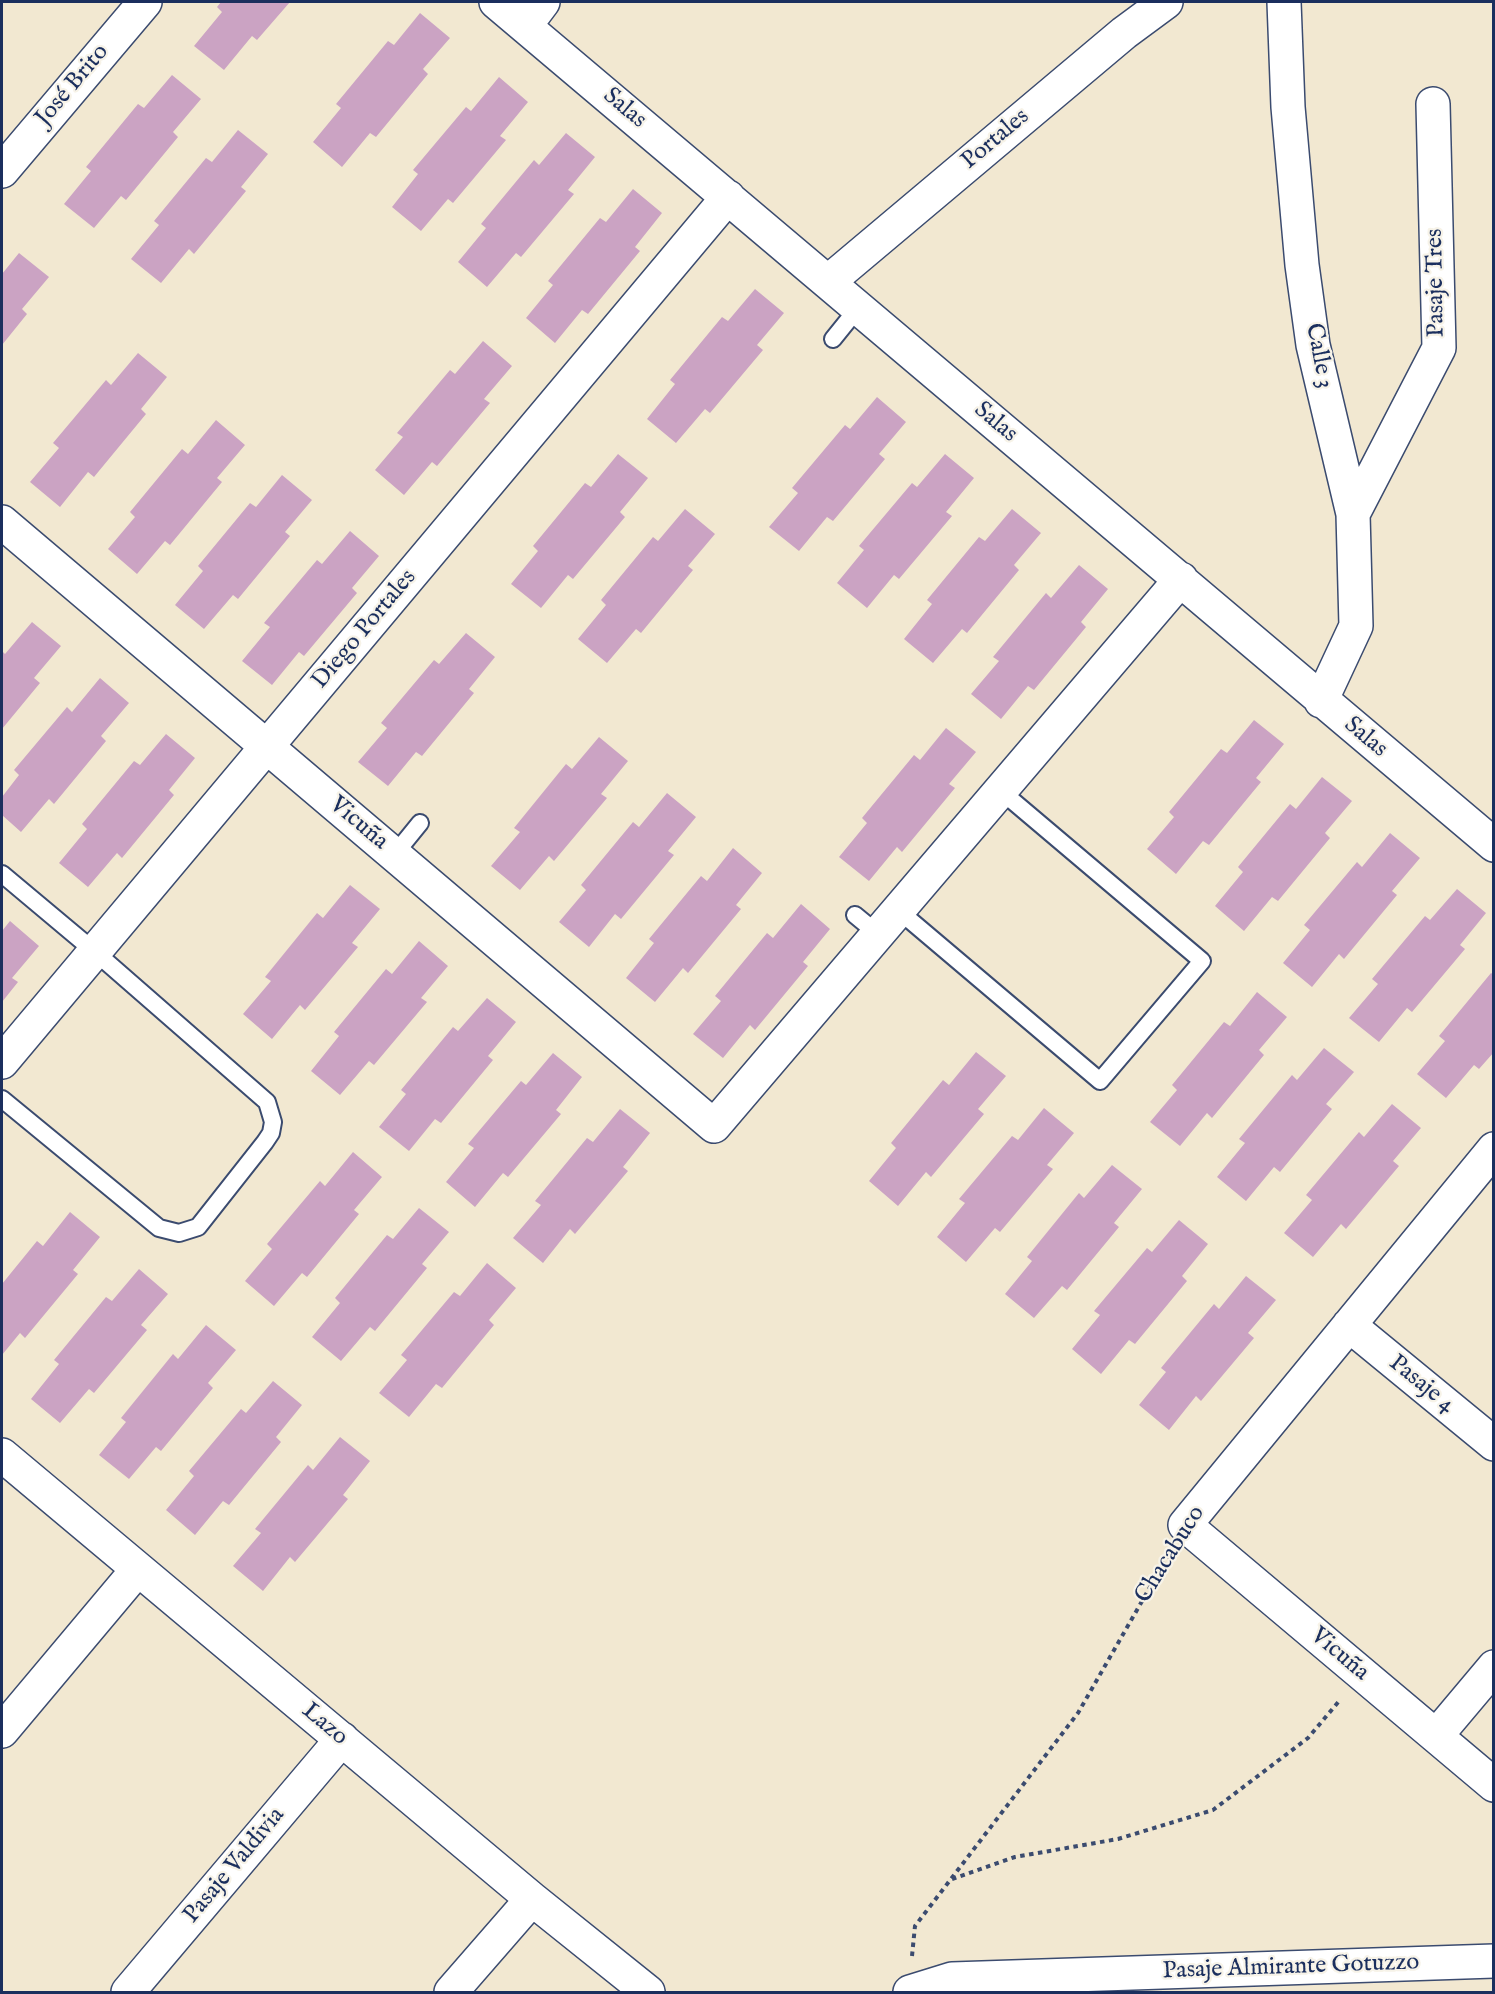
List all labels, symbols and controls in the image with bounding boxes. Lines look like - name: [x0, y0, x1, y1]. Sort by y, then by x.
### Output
- street label: José Brito: [30, 39, 116, 133]
- street label: Salas: [596, 83, 652, 135]
- street label: Portales: [956, 103, 1036, 177]
- street label: Pasaje Tres: [1422, 228, 1452, 338]
- street label: Calle 3: [1298, 321, 1338, 391]
- street label: Salas: [967, 397, 1023, 449]
- street label: Diego Portales: [307, 564, 423, 696]
- street label: Salas: [1337, 712, 1393, 764]
- street label: Vicuña: [323, 791, 393, 857]
- street label: Pasaje 4: [1382, 1350, 1460, 1420]
- street label: Chacabuco: [1130, 1501, 1212, 1609]
- street label: Vicuña: [1304, 1622, 1374, 1688]
- street label: Lazo: [295, 1697, 353, 1753]
- street label: Pasaje Valdivia: [178, 1802, 292, 1930]
- street label: Pasaje Almirante Gotuzzo: [1162, 1949, 1420, 1987]

